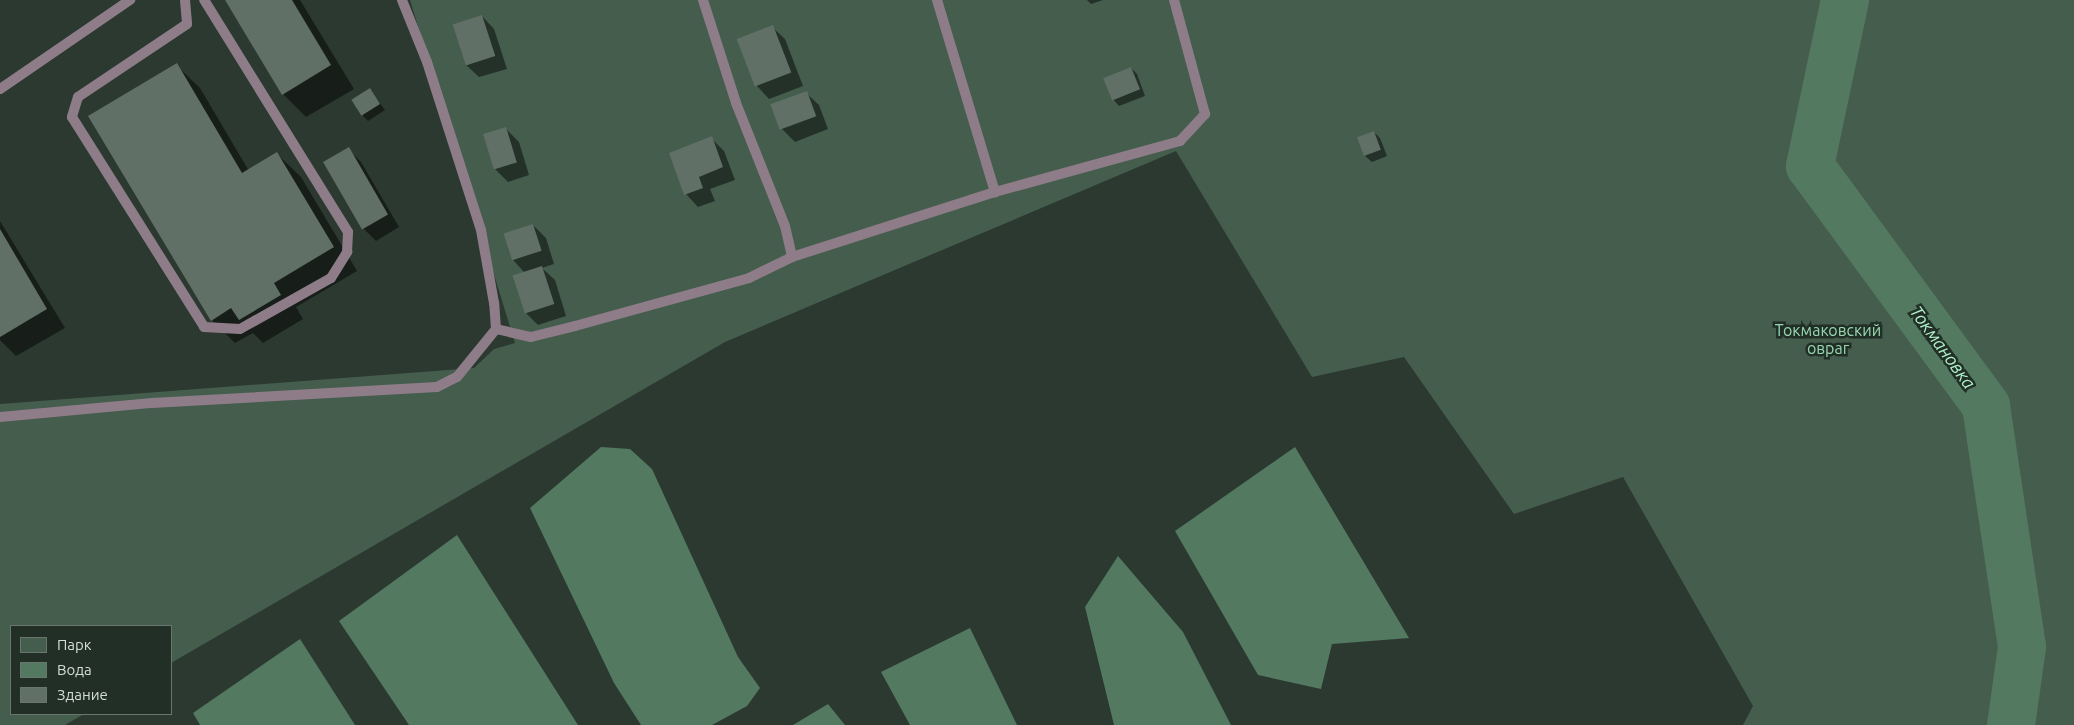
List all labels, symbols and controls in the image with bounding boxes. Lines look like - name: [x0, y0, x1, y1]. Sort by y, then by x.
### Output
- water label: Токмановка: [1906, 301, 1980, 393]
- park label: Токмаковский овраг: [1775, 320, 1881, 358]
- legend: [10, 625, 172, 715]
- text: Парк: [57, 636, 92, 653]
- text: Вода: [57, 661, 92, 678]
- text: Здание: [57, 686, 108, 703]

